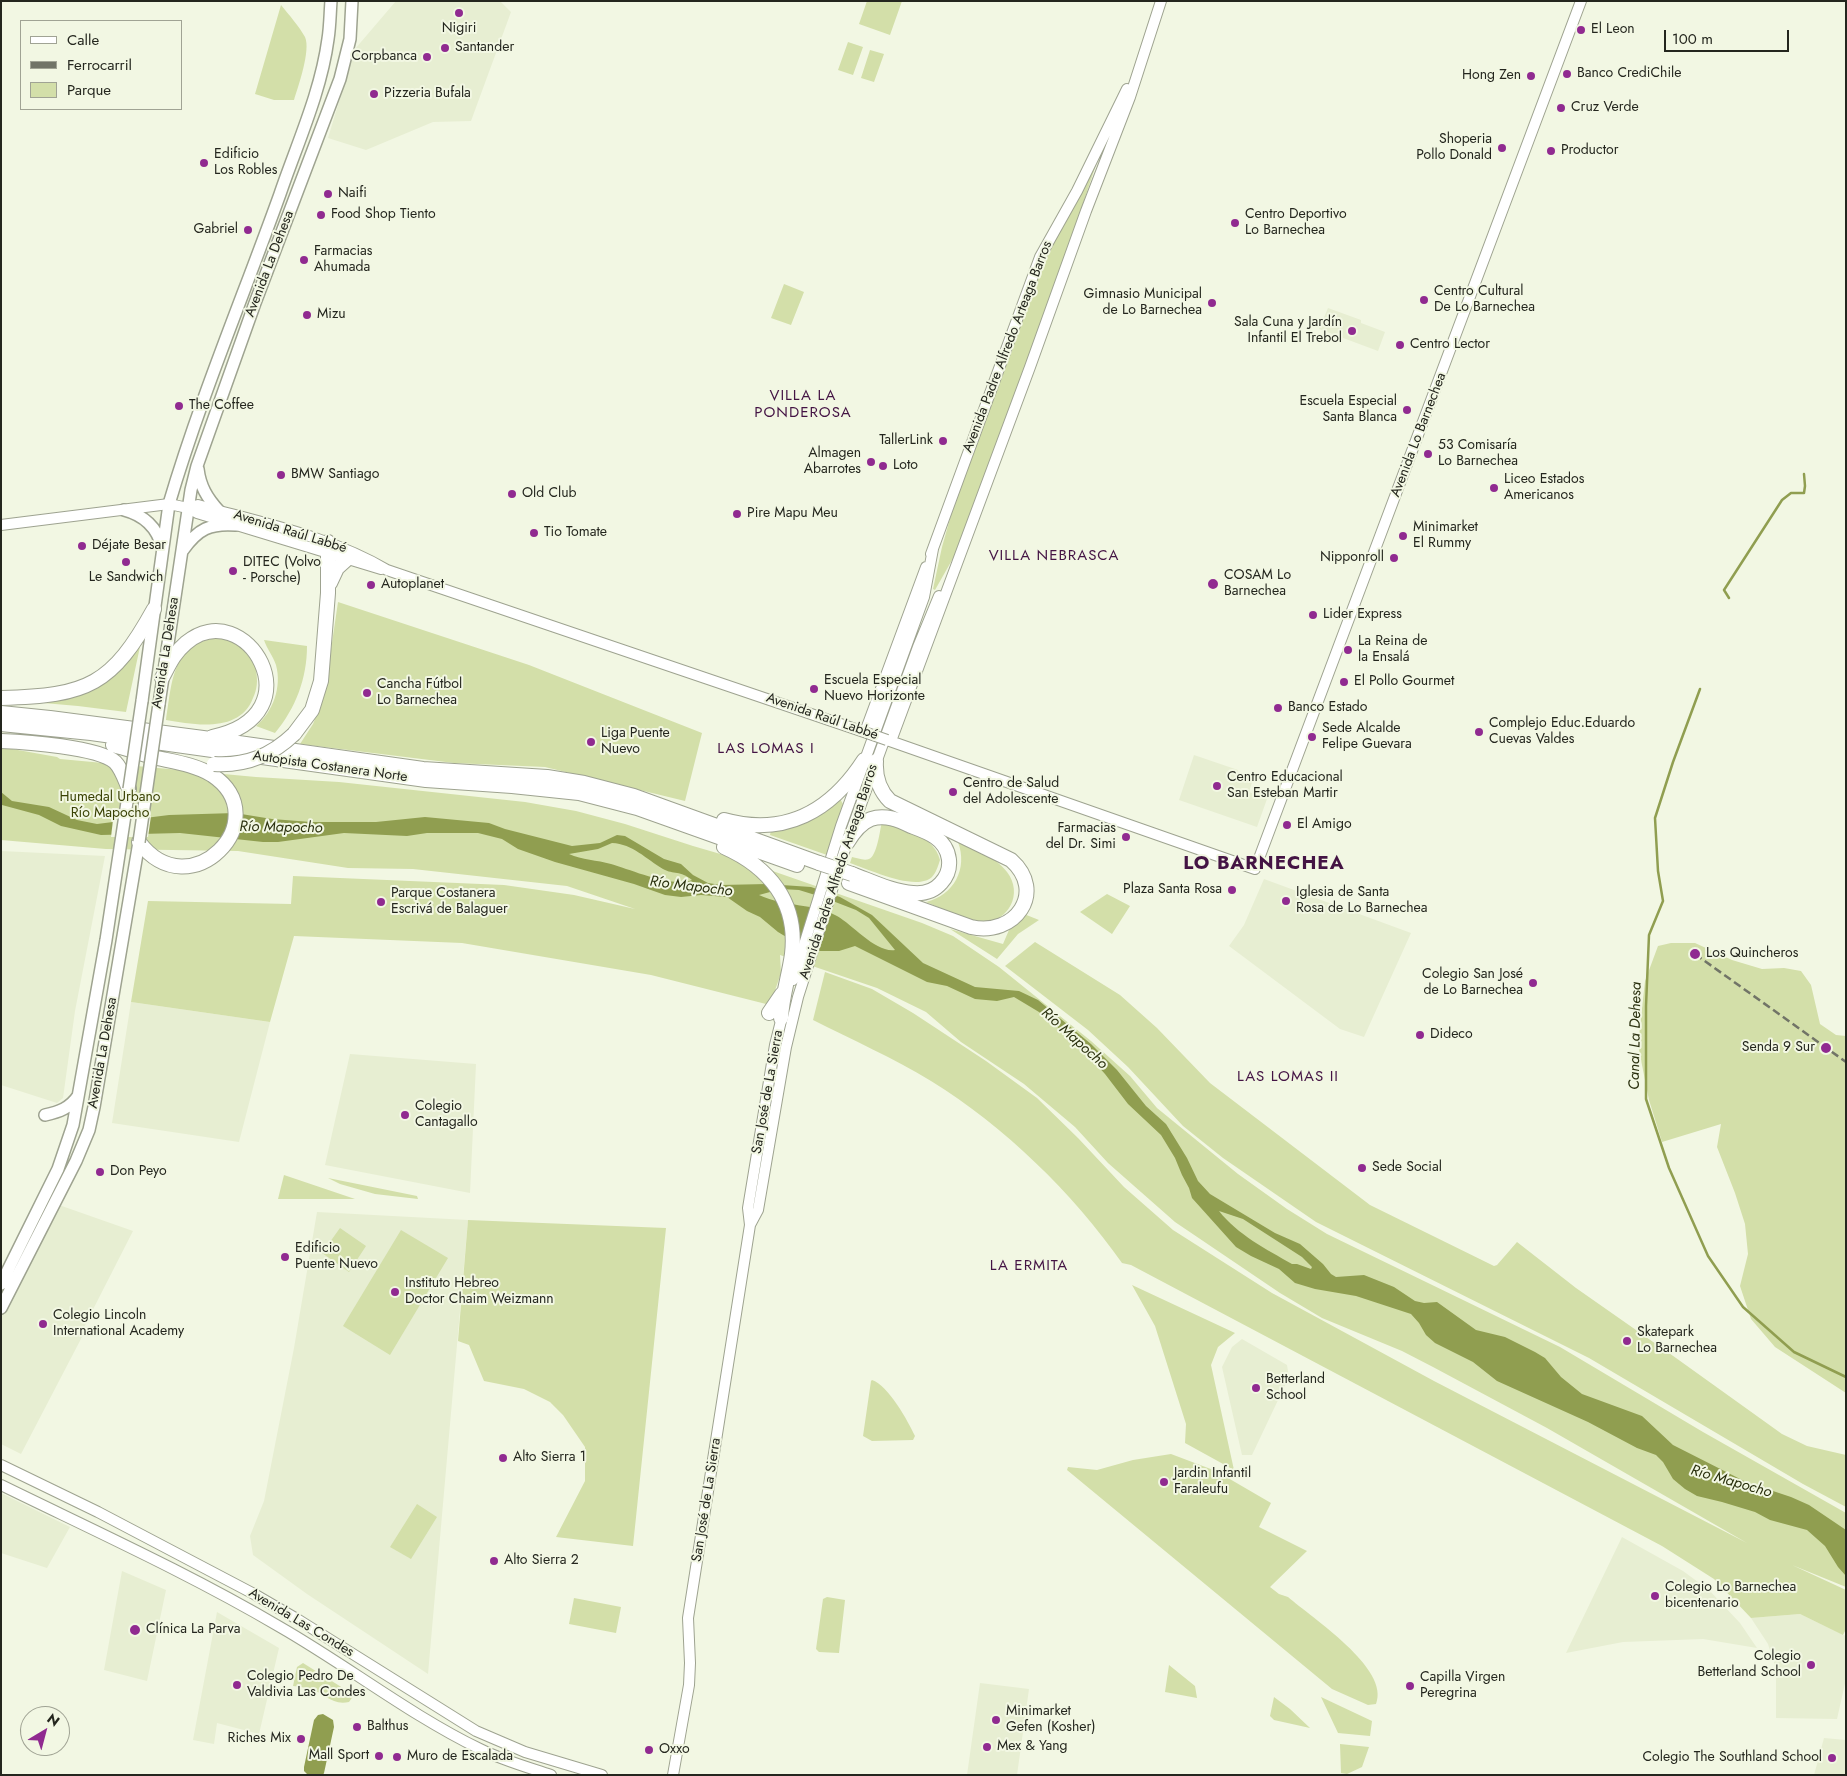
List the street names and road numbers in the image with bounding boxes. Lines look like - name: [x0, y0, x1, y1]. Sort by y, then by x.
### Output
- street label: Avenida La Dehesa: [242, 208, 298, 320]
- street label: Avenida Padre Alfredo Arteaga Barros: [960, 239, 1056, 455]
- street label: Avenida Lo Barnechea: [1388, 371, 1450, 499]
- street label: Avenida Raúl Labbé: [232, 507, 348, 557]
- street label: Avenida La Dehesa: [149, 596, 183, 710]
- street label: Avenida Raúl Labbé: [764, 690, 880, 744]
- street label: Autopista Costanera Norte: [252, 748, 408, 786]
- street label: Avenida Padre Alfredo Arteaga Barros: [796, 762, 882, 982]
- street label: Avenida La Dehesa: [85, 996, 121, 1110]
- street label: San José de La Sierra: [749, 1029, 787, 1155]
- street label: San José de La Sierra: [689, 1437, 725, 1563]
- street label: Avenida Las Condes: [245, 1585, 357, 1661]

